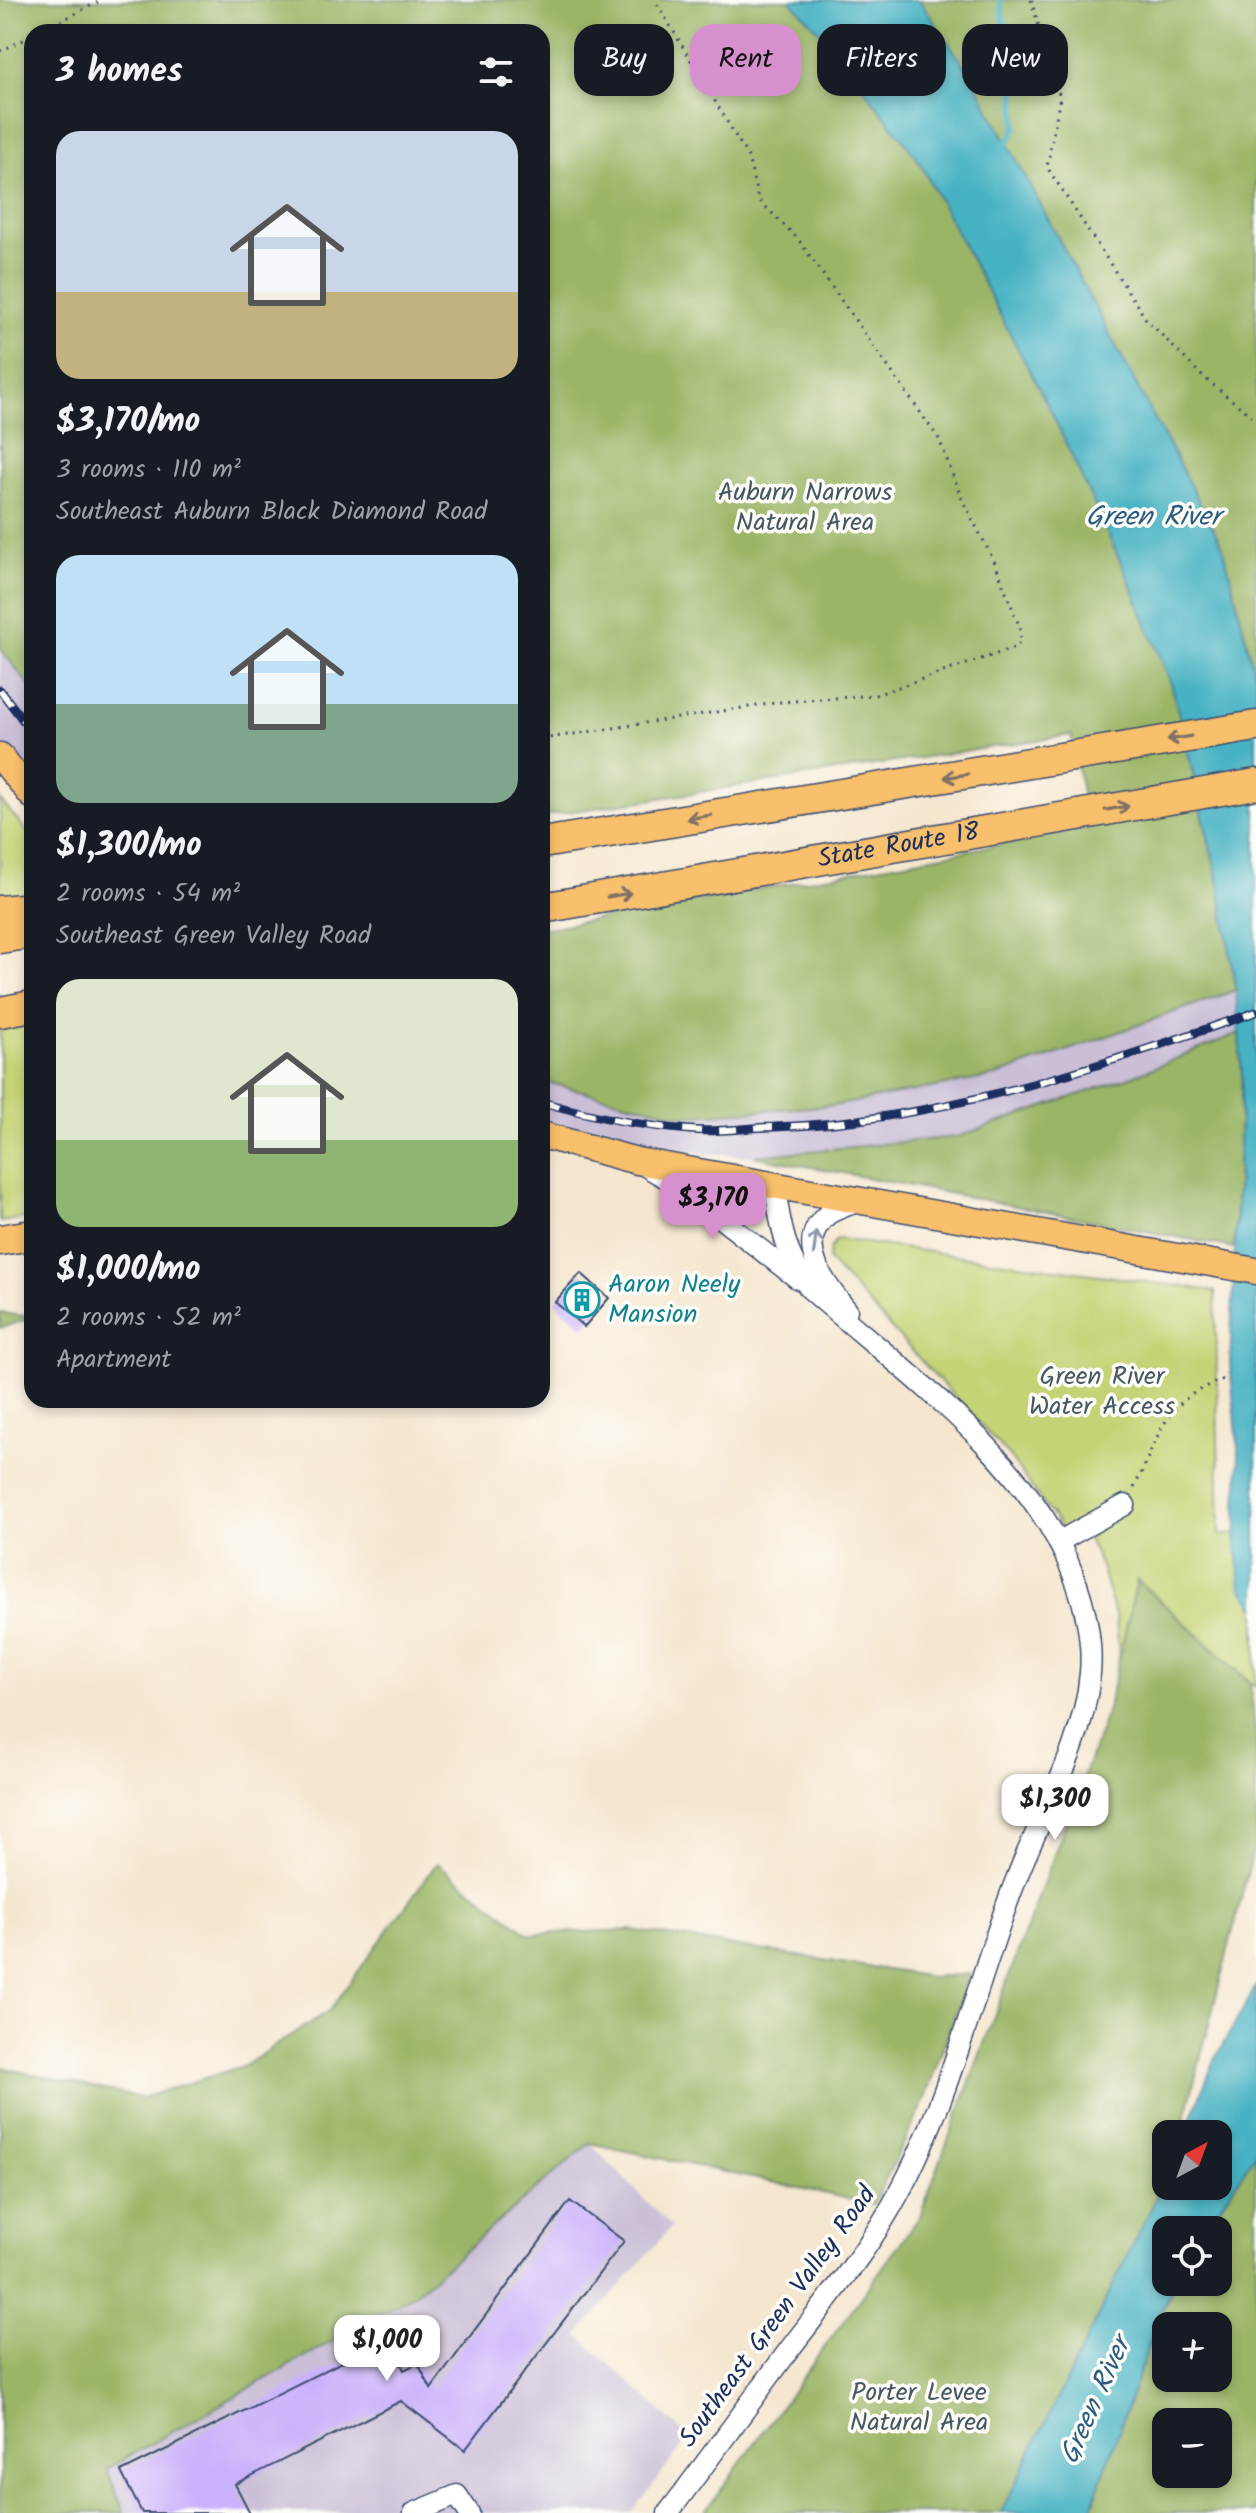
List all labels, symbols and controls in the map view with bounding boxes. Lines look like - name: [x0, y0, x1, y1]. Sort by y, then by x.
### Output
- chip: Buy: [574, 24, 674, 96]
- chip: Rent: [690, 24, 801, 96]
- chip: Filters: [817, 24, 946, 96]
- chip: New: [962, 24, 1068, 96]
- text: 3 homes: [56, 45, 183, 99]
- icon: filters: [474, 50, 518, 94]
- icon: home: [215, 183, 359, 327]
- text: $3,170/mo: [56, 395, 200, 449]
- text: 3 rooms · 110 m²: [56, 449, 241, 491]
- park label: Auburn Narrows Natural Area: [718, 472, 892, 544]
- text: Southeast Auburn Black Diamond Road: [56, 491, 487, 533]
- water label: Green River: [1086, 495, 1226, 540]
- icon: home: [215, 607, 359, 751]
- one-way arrow: [1167, 731, 1192, 746]
- one-way arrow: [943, 769, 969, 784]
- one-way arrow: [1104, 799, 1129, 814]
- one-way arrow: [687, 810, 712, 825]
- street label: State Route 18: [814, 811, 983, 881]
- text: $1,300/mo: [56, 819, 202, 873]
- text: 2 rooms · 54 m²: [56, 873, 240, 915]
- one-way arrow: [606, 886, 631, 901]
- text: Southeast Green Valley Road: [56, 915, 371, 957]
- icon: home: [215, 1031, 359, 1175]
- pin: $3,170: [648, 1173, 778, 1241]
- text: $3,170: [678, 1178, 748, 1220]
- one-way arrow: [808, 1230, 823, 1256]
- text: $1,000/mo: [56, 1243, 201, 1297]
- place label: Aaron Neely Mansion: [608, 1264, 741, 1336]
- building icon: Aaron Neely Mansion: [563, 1281, 601, 1319]
- text: 2 rooms · 52 m²: [56, 1297, 241, 1339]
- text: Apartment: [56, 1339, 171, 1381]
- park label: Green River Water Access: [1029, 1356, 1175, 1428]
- pin: $1,300: [990, 1774, 1120, 1842]
- text: $1,300: [1020, 1779, 1090, 1821]
- north arrow: [1152, 2120, 1232, 2200]
- map controls: [1152, 2120, 1232, 2488]
- street label: Southeast Green Valley Road: [668, 2176, 888, 2457]
- button: locate: [1152, 2216, 1232, 2296]
- button: +: [1152, 2312, 1232, 2392]
- pin: $1,000: [322, 2315, 452, 2383]
- text: $1,000: [352, 2320, 422, 2362]
- water label: Green River: [1048, 2325, 1146, 2472]
- park label: Porter Levee Natural Area: [850, 2372, 988, 2444]
- button: −: [1152, 2408, 1232, 2488]

